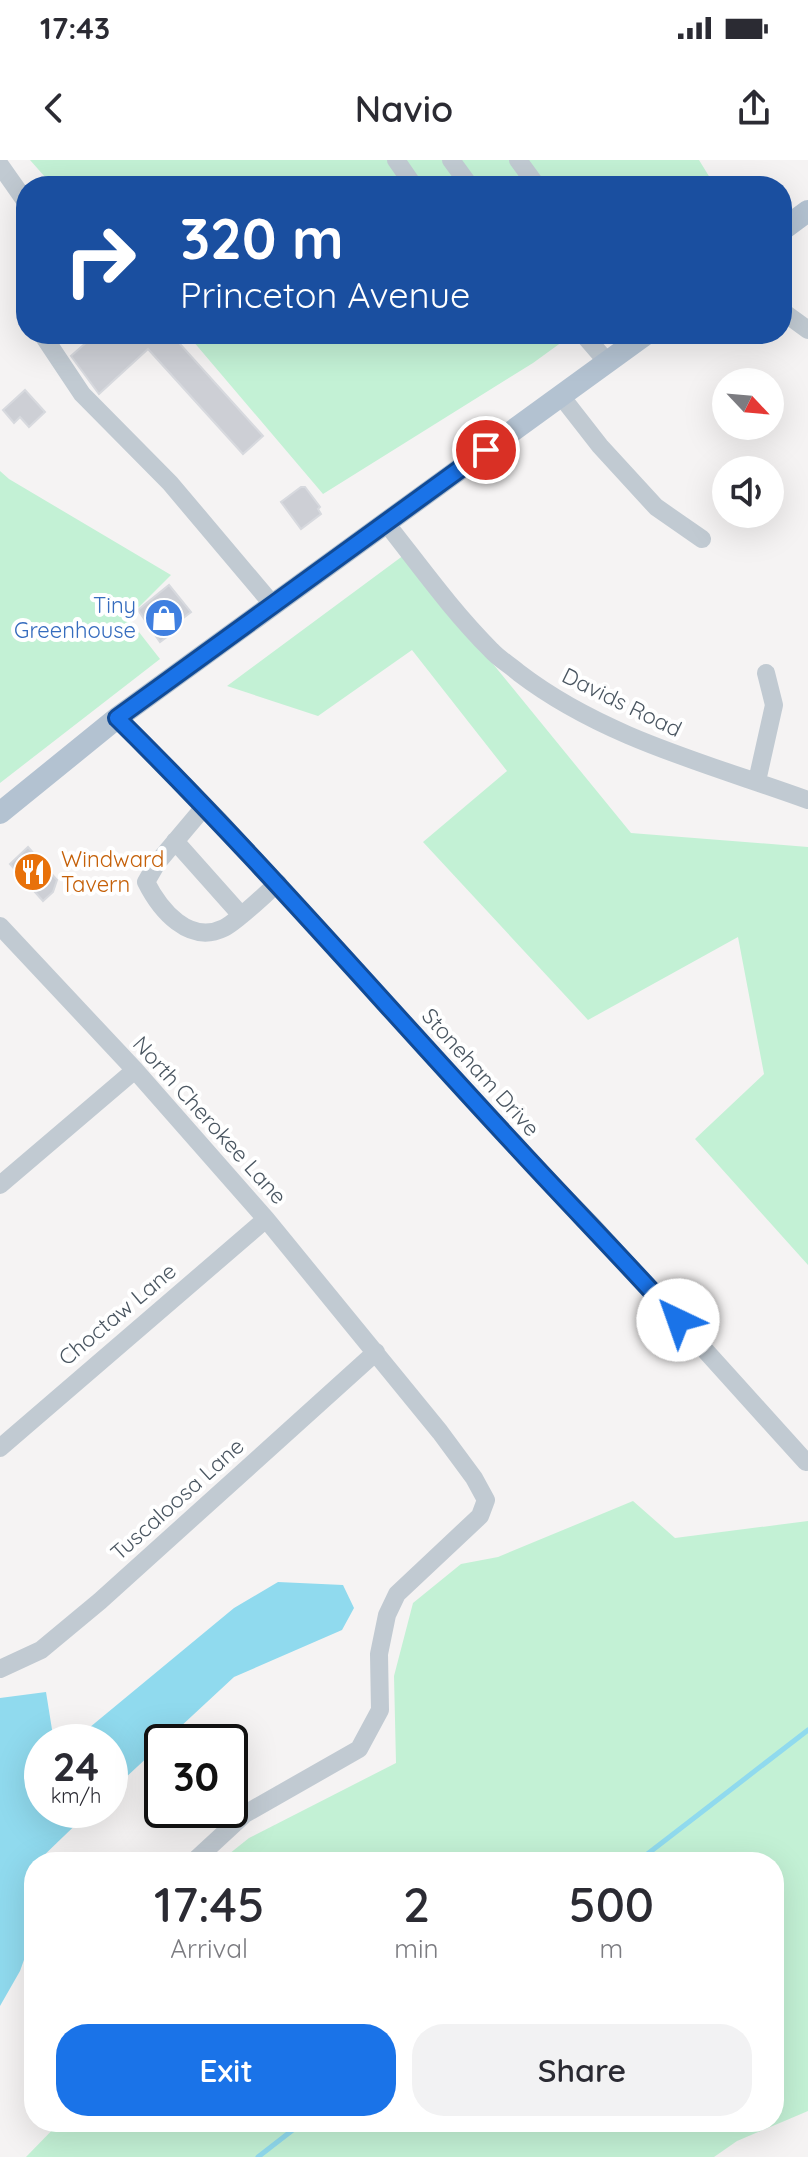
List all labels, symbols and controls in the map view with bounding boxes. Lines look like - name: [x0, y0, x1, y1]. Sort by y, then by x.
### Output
- text: 17:43: [40, 9, 110, 47]
- icon: back: [32, 86, 76, 130]
- text: Navio: [355, 86, 453, 131]
- icon: share: [732, 86, 776, 130]
- text: 320 m: [180, 203, 344, 273]
- icon: right: [48, 208, 152, 312]
- text: Princeton Avenue: [180, 272, 470, 317]
- north arrow: [712, 368, 784, 440]
- map controls: [712, 368, 784, 528]
- pin: [452, 416, 520, 484]
- icon: arrive: [464, 428, 508, 472]
- button: sound: [712, 456, 784, 528]
- place label: Tiny Greenhouse: [14, 591, 136, 644]
- shop icon: Tiny Greenhouse: [143, 597, 185, 639]
- street label: Davids Road: [558, 661, 686, 743]
- place label: Windward Tavern: [61, 845, 164, 898]
- restaurant icon: Windward Tavern: [12, 851, 54, 893]
- street label: Stoneham Drive: [416, 1002, 546, 1142]
- street label: North Cherokee Lane: [127, 1030, 293, 1210]
- street label: Choctaw Lane: [52, 1257, 182, 1371]
- position arrow: [636, 1278, 720, 1362]
- street label: Tuscaloosa Lane: [105, 1432, 249, 1566]
- speed limit sign: 30: [144, 1724, 248, 1828]
- text: 24: [53, 1741, 99, 1791]
- text: km/h: [51, 1783, 101, 1808]
- text: 17:45: [154, 1874, 264, 1934]
- text: 2: [403, 1874, 430, 1934]
- text: 500: [569, 1874, 654, 1934]
- text: Arrival: [170, 1932, 248, 1965]
- text: min: [394, 1932, 439, 1965]
- text: m: [599, 1932, 623, 1965]
- button: Exit: [56, 2024, 396, 2116]
- button: Share: [412, 2024, 752, 2116]

